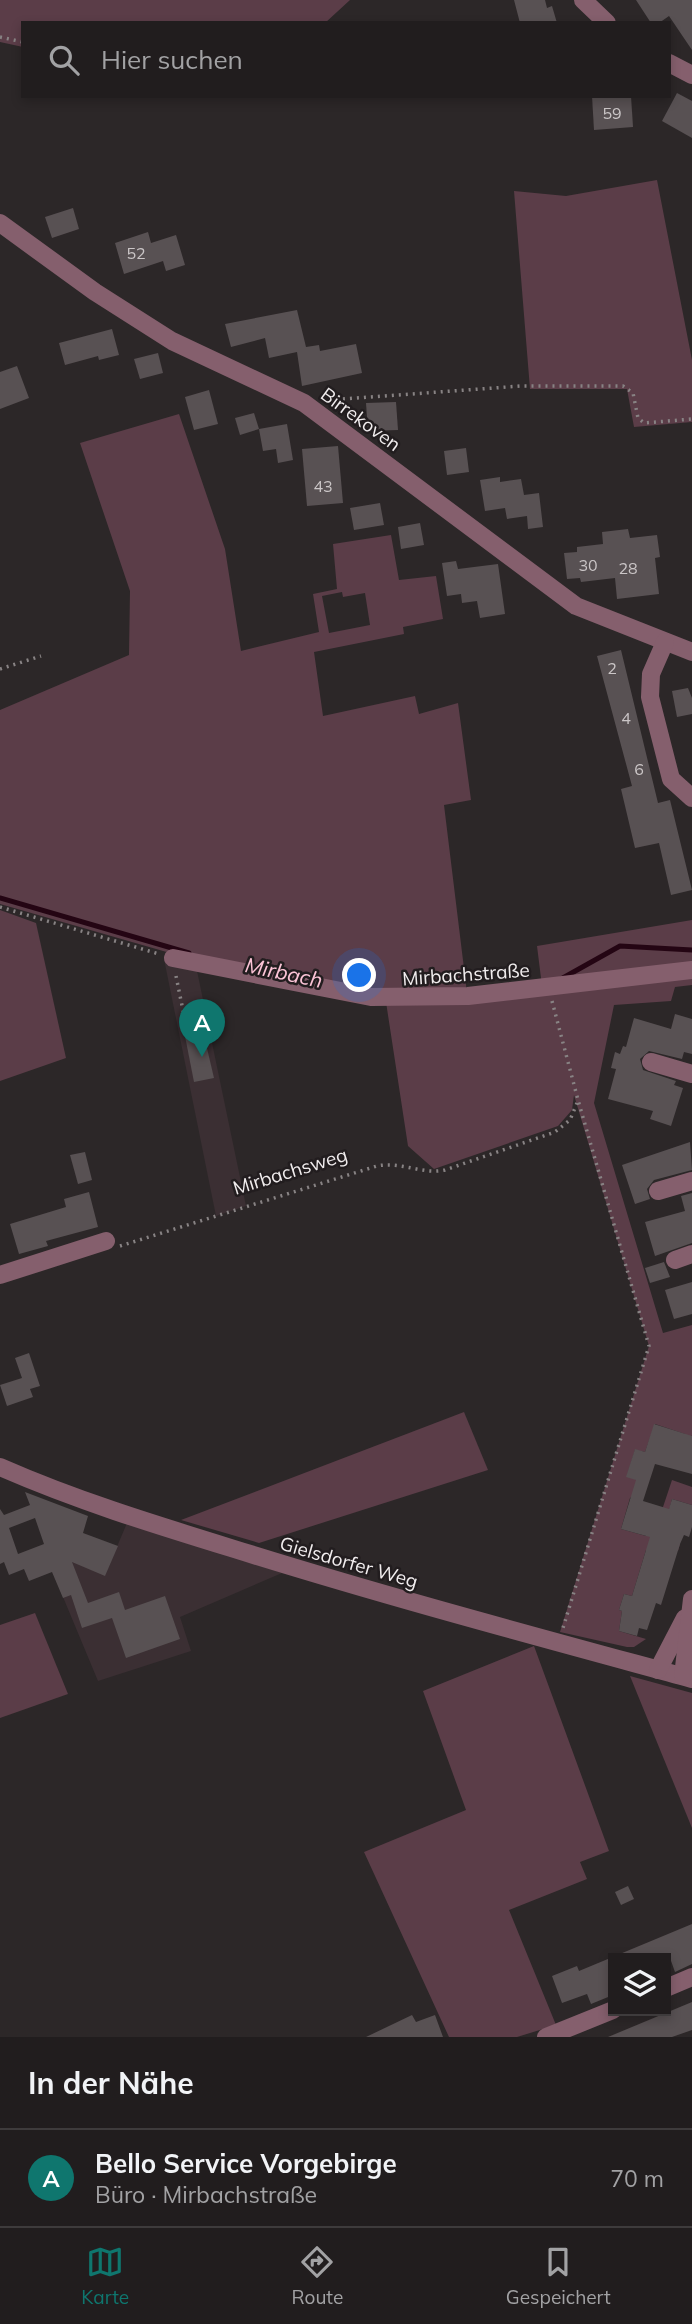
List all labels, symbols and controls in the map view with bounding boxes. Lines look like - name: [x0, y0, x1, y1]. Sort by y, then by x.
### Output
- search box: [21, 21, 671, 98]
- icon: search: [45, 41, 83, 79]
- text: Hier suchen: [101, 43, 243, 76]
- house number: 59: [602, 103, 622, 123]
- house number: 52: [126, 243, 146, 263]
- street label: Birrekoven: [316, 382, 406, 456]
- house number: 43: [313, 476, 333, 496]
- house number: 30: [578, 555, 598, 575]
- house number: 28: [618, 558, 638, 578]
- house number: 2: [607, 658, 617, 678]
- house number: 4: [621, 708, 631, 728]
- house number: 6: [634, 759, 644, 779]
- water label: Mirbach: [243, 951, 325, 993]
- your location: [342, 958, 376, 992]
- street label: Mirbachstraße: [402, 958, 530, 990]
- pin: A: [179, 999, 225, 1057]
- street label: Mirbachsweg: [230, 1142, 350, 1200]
- street label: Gielsdorfer Weg: [277, 1531, 421, 1593]
- map controls: [608, 1953, 671, 2016]
- button: layers: [608, 1953, 671, 2016]
- text: In der Nähe: [28, 2064, 194, 2102]
- text: Bello Service Vorgebirge: [95, 2147, 397, 2180]
- text: A: [42, 2164, 60, 2193]
- text: 70 m: [610, 2164, 664, 2193]
- text: Büro · Mirbachstraße: [95, 2180, 317, 2209]
- tab: Karte: [81, 2243, 129, 2309]
- tab: Route: [292, 2243, 343, 2309]
- tab: Gespeichert: [506, 2243, 611, 2309]

